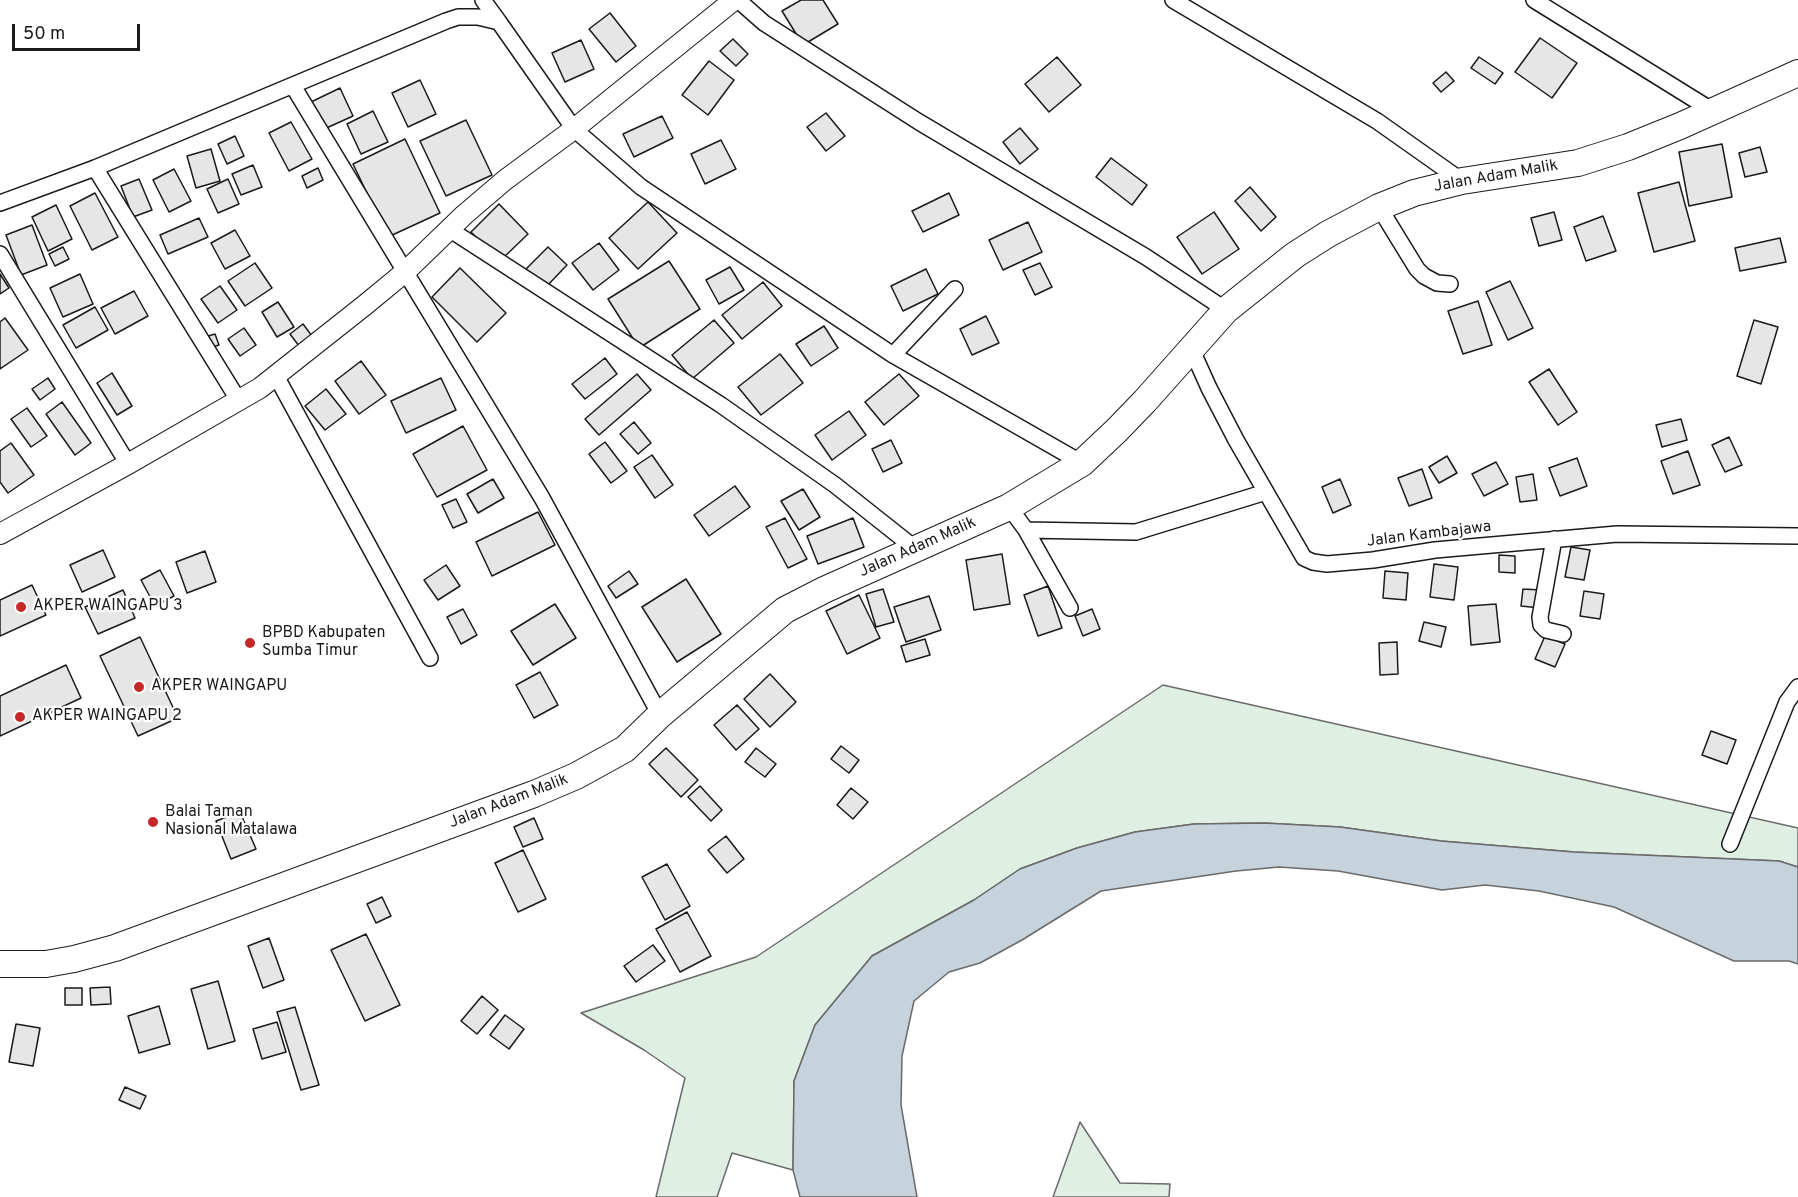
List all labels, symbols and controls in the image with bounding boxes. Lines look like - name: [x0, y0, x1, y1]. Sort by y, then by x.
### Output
- scale bar: [15, 12, 142, 50]
- text: 50 m: [23, 23, 65, 46]
- street label: Jalan Adam Malik: [1432, 157, 1560, 197]
- street label: Jalan Adam Malik: [857, 514, 979, 582]
- street label: Jalan Kambajawa: [1366, 518, 1492, 552]
- place label: AKPER WAINGAPU 3: [33, 597, 183, 617]
- marker: AKPER WAINGAPU 3: [14, 600, 28, 614]
- place label: BPBD Kabupaten Sumba Timur: [262, 624, 386, 662]
- marker: BPBD Kabupaten Sumba Timur: [243, 636, 257, 650]
- place label: AKPER WAINGAPU: [151, 677, 287, 697]
- marker: AKPER WAINGAPU: [132, 680, 146, 694]
- place label: AKPER WAINGAPU 2: [32, 707, 182, 727]
- marker: AKPER WAINGAPU 2: [13, 710, 27, 724]
- street label: Jalan Adam Malik: [447, 770, 571, 834]
- place label: Balai Taman Nasional Matalawa: [165, 803, 297, 841]
- marker: Balai Taman Nasional Matalawa: [146, 815, 160, 829]

